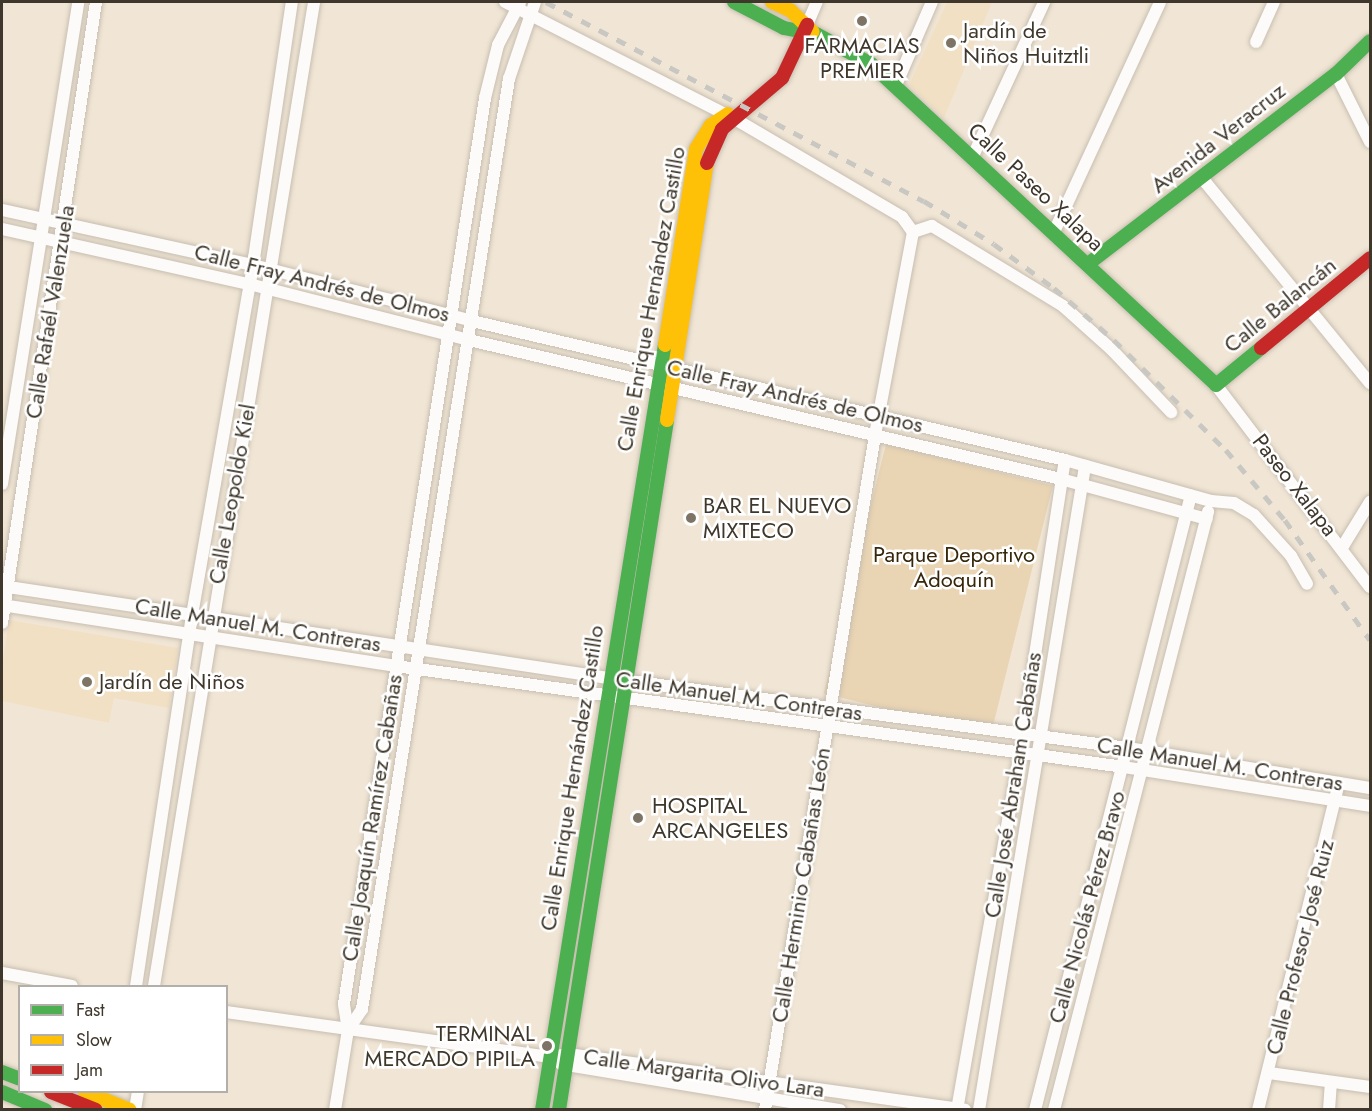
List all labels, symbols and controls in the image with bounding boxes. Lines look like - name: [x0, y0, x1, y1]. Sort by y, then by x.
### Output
- marker: FARMACIAS PREMIER: [853, 12, 871, 30]
- place label: Jardín de Niños Huitztli: [963, 17, 1089, 68]
- place label: FARMACIAS PREMIER: [804, 32, 920, 84]
- marker: Jardín de Niños Huitztli: [944, 36, 958, 50]
- street label: Avenida Veracruz: [1146, 77, 1290, 199]
- street label: Calle Paseo Xalapa: [963, 117, 1109, 257]
- street label: Calle Enrique Hernández Castillo: [611, 145, 691, 453]
- street label: Calle Rafaél Valenzuela: [20, 203, 80, 421]
- street label: Calle Fray Andrés de Olmos: [192, 238, 452, 328]
- street label: Calle Balancán: [1219, 252, 1341, 358]
- street label: Calle Fray Andrés de Olmos: [664, 354, 926, 438]
- street label: Calle Leopoldo Kiel: [203, 402, 261, 586]
- street label: Paseo Xalapa: [1247, 429, 1343, 541]
- place label: BAR EL NUEVO MIXTECO: [703, 492, 851, 544]
- marker: BAR EL NUEVO MIXTECO: [684, 511, 698, 525]
- park label: Parque Deportivo Adoquín: [873, 541, 1035, 592]
- street label: Calle Manuel M. Contreras: [133, 593, 383, 657]
- street label: Calle Enrique Hernández Castillo: [535, 623, 609, 933]
- street label: Calle José Abraham Cabañas: [979, 650, 1047, 920]
- street label: Calle Manuel M. Contreras: [614, 666, 864, 726]
- place label: Jardín de Niños: [99, 669, 244, 695]
- street label: Calle Joaquín Ramírez Cabañas: [336, 673, 408, 963]
- marker: Jardín de Niños: [80, 675, 94, 689]
- street label: Calle Manuel M. Contreras: [1095, 732, 1345, 796]
- street label: Calle Herminio Cabañas León: [766, 746, 836, 1024]
- street label: Calle Nicolás Pérez Bravo: [1043, 788, 1131, 1026]
- place label: HOSPITAL ARCANGELES: [652, 792, 788, 843]
- marker: HOSPITAL ARCANGELES: [629, 809, 647, 827]
- street label: Calle Profesor José Ruiz: [1260, 837, 1340, 1057]
- legend: [18, 985, 228, 1093]
- text: Fast: [76, 997, 105, 1023]
- place label: TERMINAL MERCADO PIPILA: [365, 1020, 535, 1072]
- text: Slow: [76, 1027, 112, 1053]
- marker: TERMINAL MERCADO PIPILA: [540, 1039, 554, 1053]
- street label: Calle Margarita Olivo Lara: [582, 1043, 826, 1103]
- text: Jam: [76, 1057, 103, 1083]

